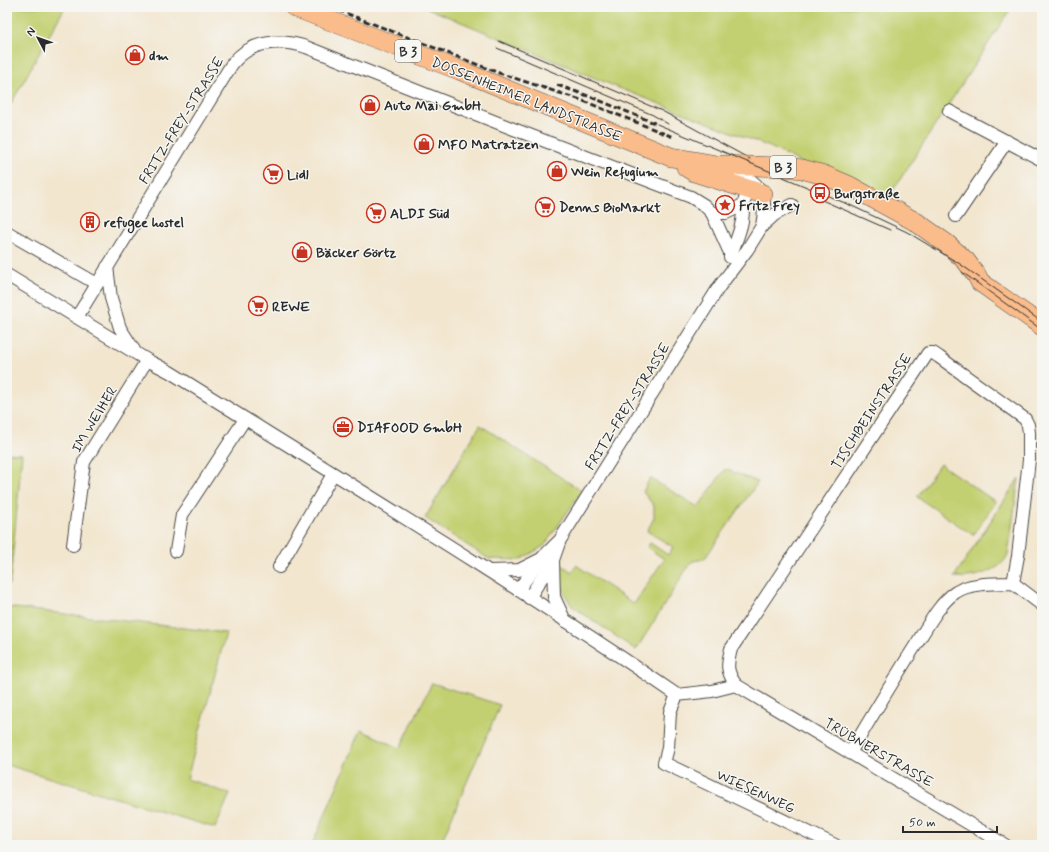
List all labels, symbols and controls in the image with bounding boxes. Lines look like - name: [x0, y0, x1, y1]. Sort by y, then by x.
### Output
- north arrow: [18, 18, 58, 58]
- text: N: [24, 25, 39, 39]
- road number: B 3: [395, 40, 421, 62]
- shop icon: dm: [124, 44, 146, 66]
- place label: dm: [149, 47, 169, 65]
- street label: FRITZ-FREY-STRASSE: [135, 53, 228, 188]
- street label: DOSSENHEIMER LANDSTRASSE: [429, 53, 625, 146]
- shop icon: Auto Mai GmbH: [359, 94, 381, 116]
- place label: Auto Mai GmbH: [384, 97, 481, 115]
- shop icon: MFO Matratzen: [413, 133, 435, 155]
- place label: MFO Matratzen: [438, 136, 539, 154]
- road number: B 3: [770, 156, 796, 178]
- shop icon: Wein Refugium: [546, 160, 568, 182]
- supermarket icon: Lidl: [262, 163, 284, 185]
- place label: Wein Refugium: [570, 163, 659, 182]
- place label: Lidl: [287, 166, 309, 184]
- bus stop icon: Burgstraße: [809, 182, 831, 204]
- place label: Burgstraße: [834, 185, 900, 205]
- place icon: Fritz Frey: [714, 194, 736, 216]
- supermarket icon: Denns BioMarkt: [534, 196, 556, 218]
- place label: Fritz Frey: [739, 197, 800, 215]
- place label: Denns BioMarkt: [559, 199, 661, 217]
- supermarket icon: ALDI Süd: [365, 202, 387, 224]
- place label: ALDI Süd: [390, 205, 449, 223]
- building icon: refugee hostel: [79, 211, 101, 233]
- place label: refugee hostel: [104, 214, 184, 234]
- shop icon: Bäcker Görtz: [291, 241, 313, 263]
- place label: Bäcker Görtz: [316, 244, 396, 262]
- supermarket icon: REWE: [247, 295, 269, 317]
- place label: REWE: [272, 298, 310, 316]
- street label: FRITZ-FREY-STRASSE: [581, 339, 674, 474]
- street label: TISCHBEINSTRASSE: [827, 350, 916, 473]
- street label: IM WEIHER: [68, 383, 122, 456]
- office icon: DIAFOOD GmbH: [332, 416, 354, 438]
- place label: DIAFOOD GmbH: [357, 419, 462, 437]
- street label: TRÜBNERSTRASSE: [821, 714, 936, 791]
- street label: WIESENWEG: [713, 766, 798, 818]
- scale bar: [903, 808, 997, 834]
- text: 50 m: [909, 815, 936, 831]

